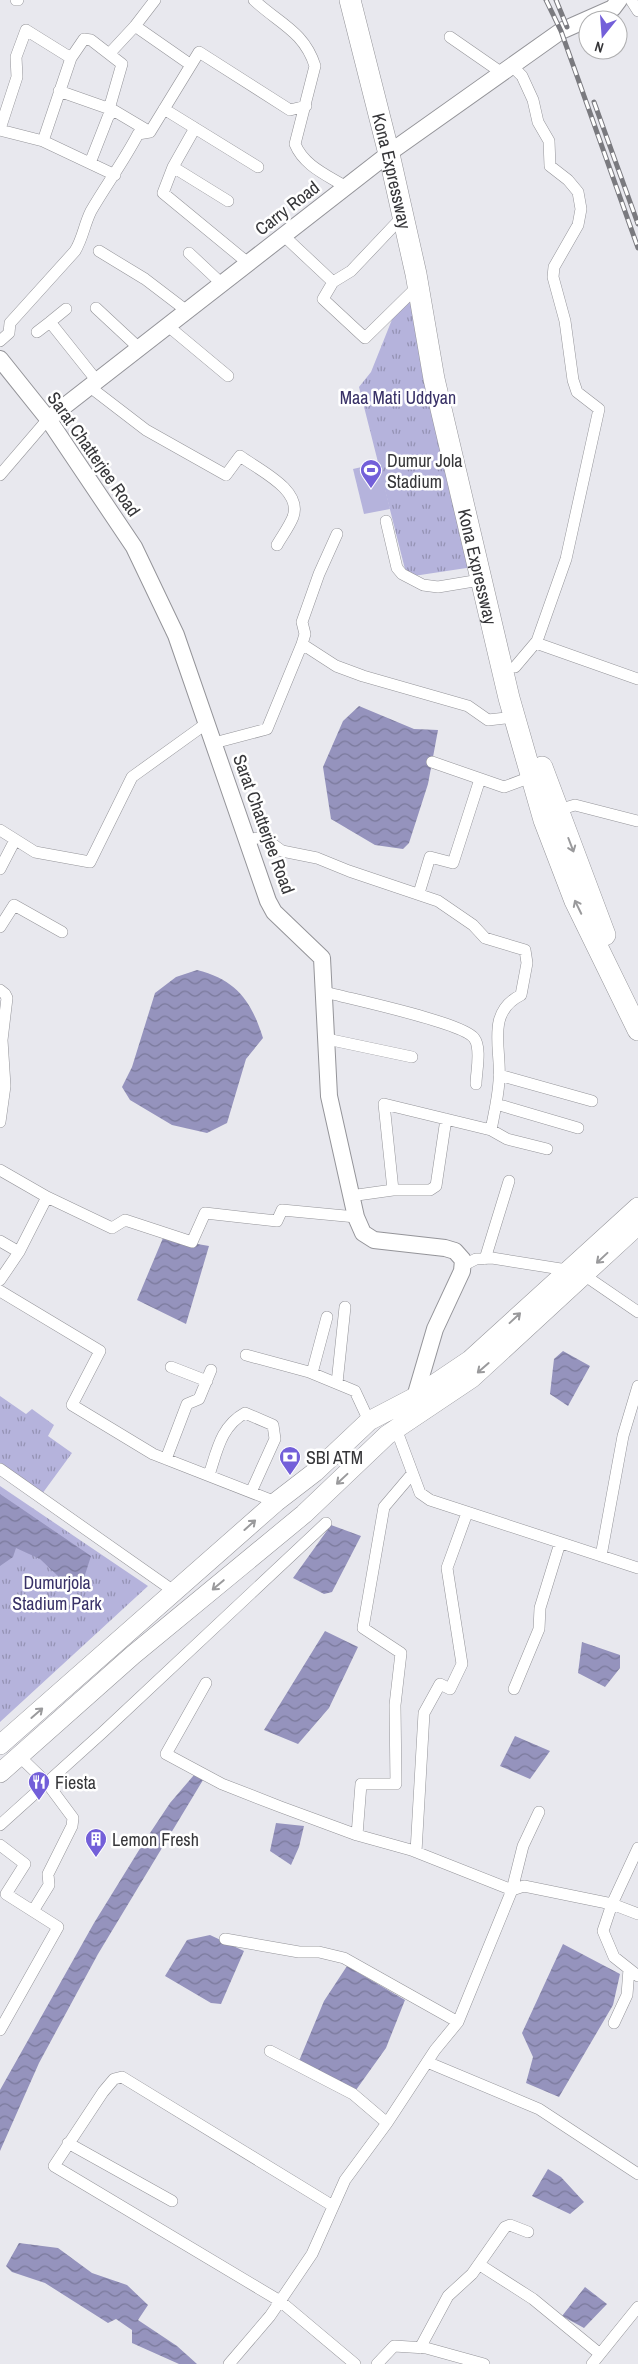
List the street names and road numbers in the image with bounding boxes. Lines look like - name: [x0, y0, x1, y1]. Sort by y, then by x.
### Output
- street label: Kona Expressway: [367, 110, 418, 232]
- street label: Carry Road: [250, 175, 324, 241]
- street label: Sarat Chatterjee Road: [42, 387, 146, 521]
- street label: Kona Expressway: [452, 506, 504, 628]
- street label: Sarat Chatterjee Road: [227, 751, 301, 897]

